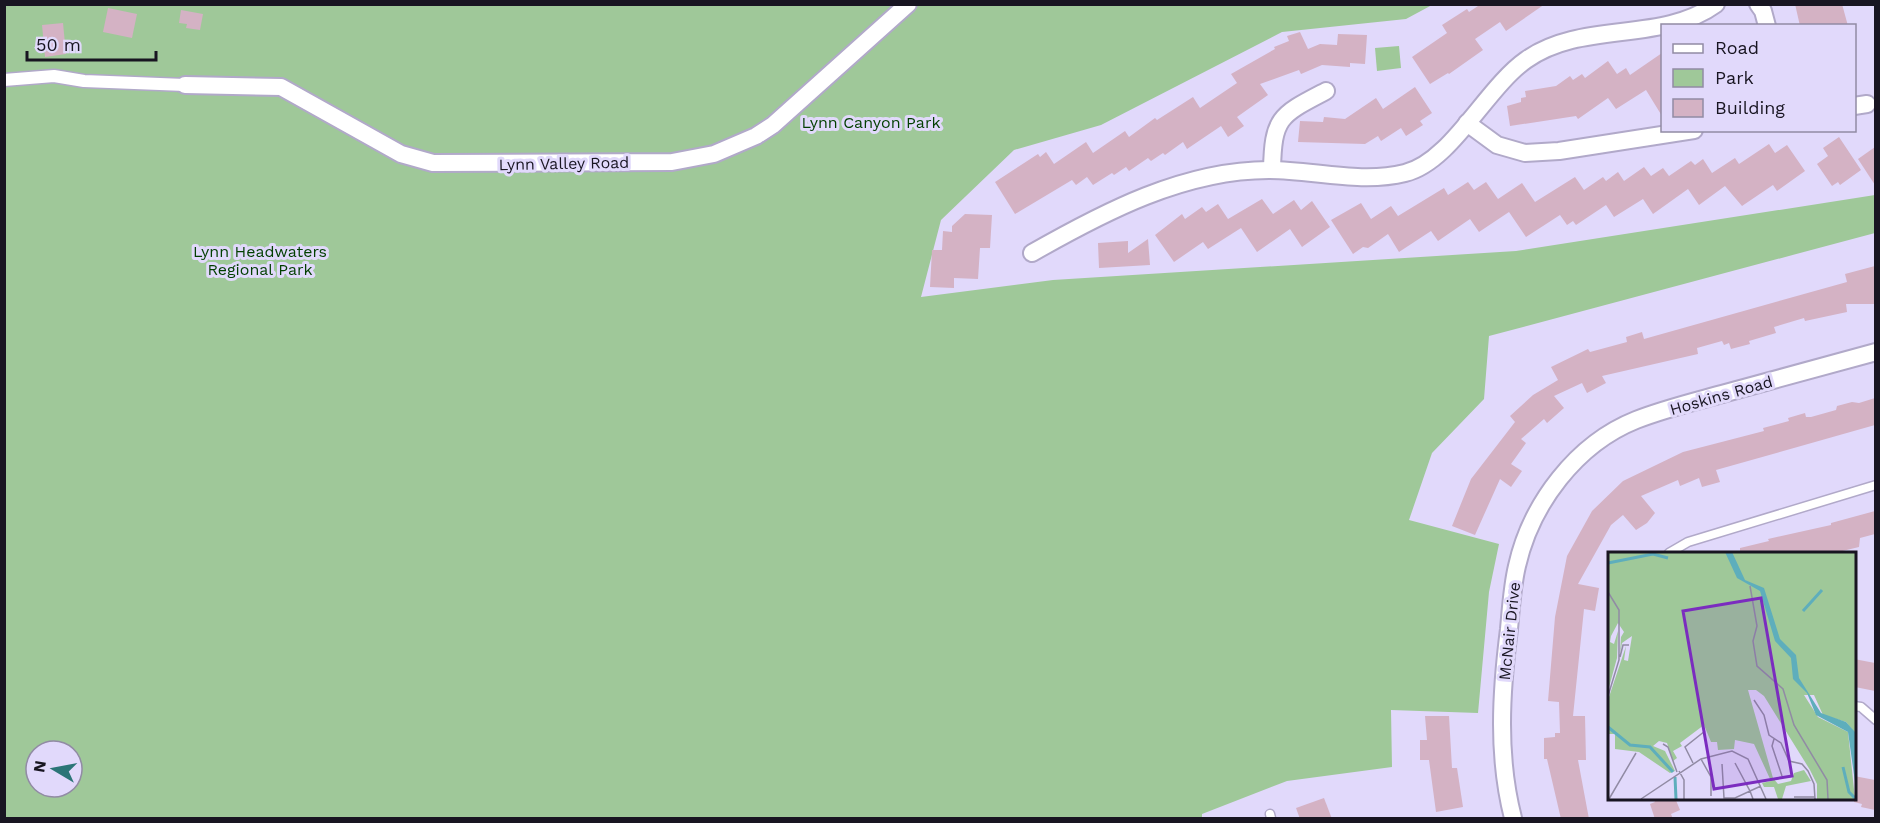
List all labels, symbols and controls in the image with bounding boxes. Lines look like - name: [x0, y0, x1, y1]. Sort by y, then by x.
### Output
- scale bar: [27, 24, 156, 62]
- legend: [1661, 24, 1856, 132]
- text: 50 m: [36, 34, 81, 55]
- text: Road: [1715, 37, 1759, 58]
- text: Park: [1715, 67, 1754, 88]
- text: Building: [1715, 97, 1785, 118]
- park label: Lynn Canyon Park: [802, 113, 941, 132]
- street label: Lynn Valley Road: [499, 153, 629, 174]
- park label: Lynn Headwaters Regional Park: [193, 242, 327, 279]
- street label: Hoskins Road: [1668, 372, 1775, 419]
- inset map: [1608, 552, 1856, 799]
- street label: McNair Drive: [1495, 581, 1524, 681]
- north arrow: [24, 739, 84, 799]
- text: N: [29, 759, 50, 774]

